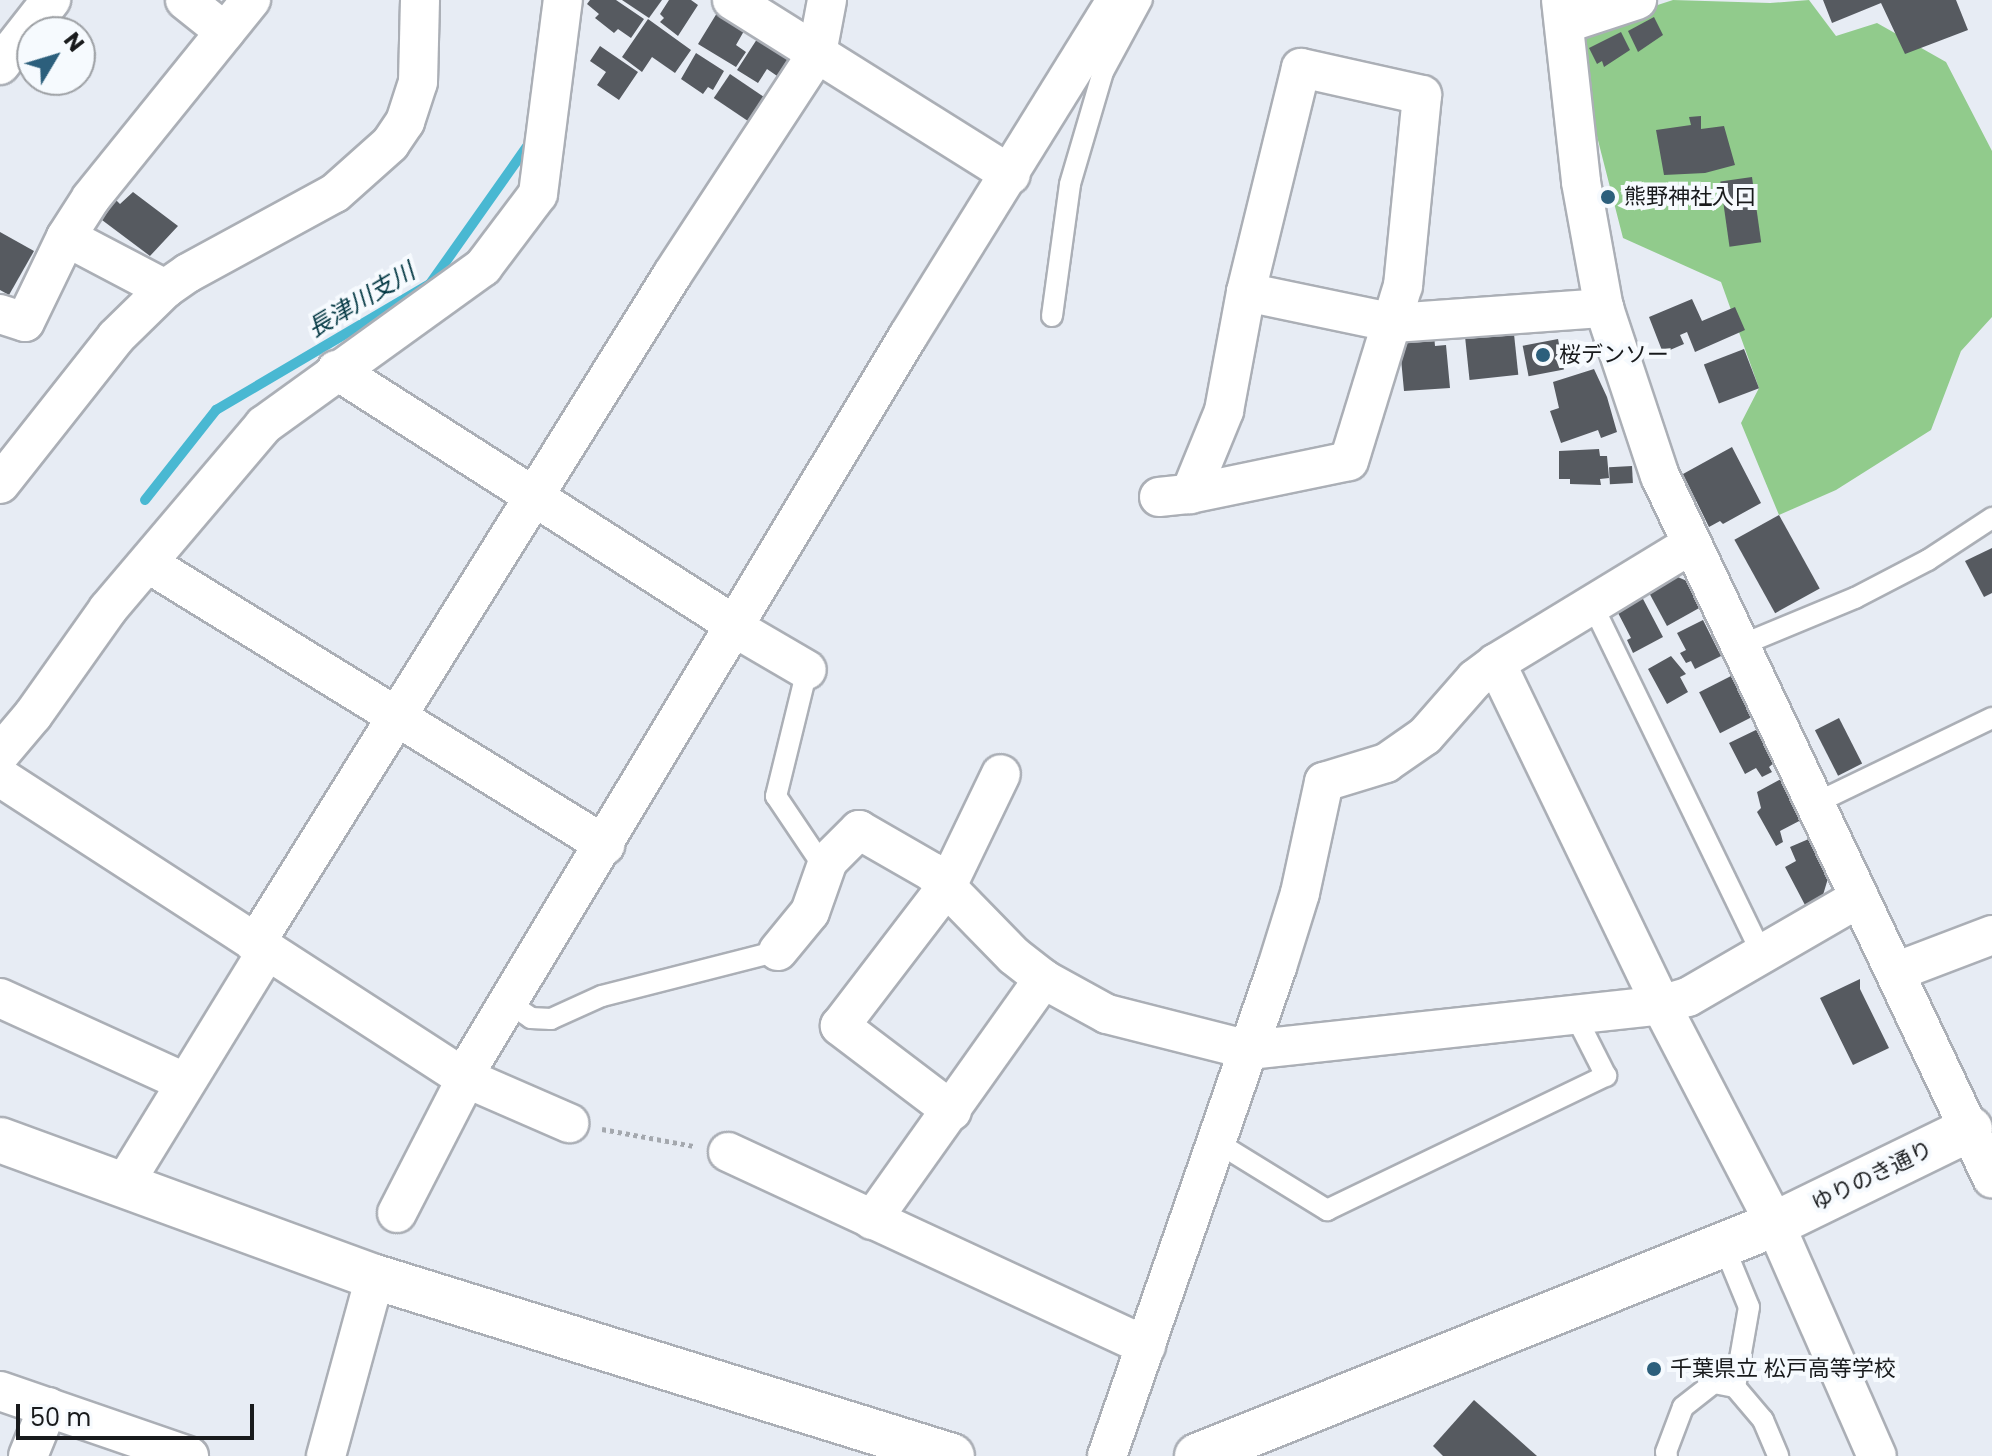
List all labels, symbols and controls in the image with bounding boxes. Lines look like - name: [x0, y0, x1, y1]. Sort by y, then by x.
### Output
- north arrow: [16, 16, 96, 96]
- text: N: [56, 26, 91, 58]
- place label: 熊野神社入口: [1624, 184, 1756, 210]
- marker: 熊野神社入口: [1599, 188, 1617, 206]
- water label: 長津川支川: [302, 257, 420, 343]
- place label: 桜デンソー: [1559, 342, 1669, 368]
- marker: 桜デンソー: [1534, 346, 1552, 364]
- street label: ゆりのき通り: [1807, 1135, 1937, 1217]
- place label: 千葉県立 松戸高等学校: [1670, 1356, 1896, 1382]
- marker: 千葉県立 松戸高等学校: [1645, 1360, 1663, 1378]
- scale bar: [20, 1388, 258, 1438]
- text: 50 m: [30, 1401, 91, 1434]

